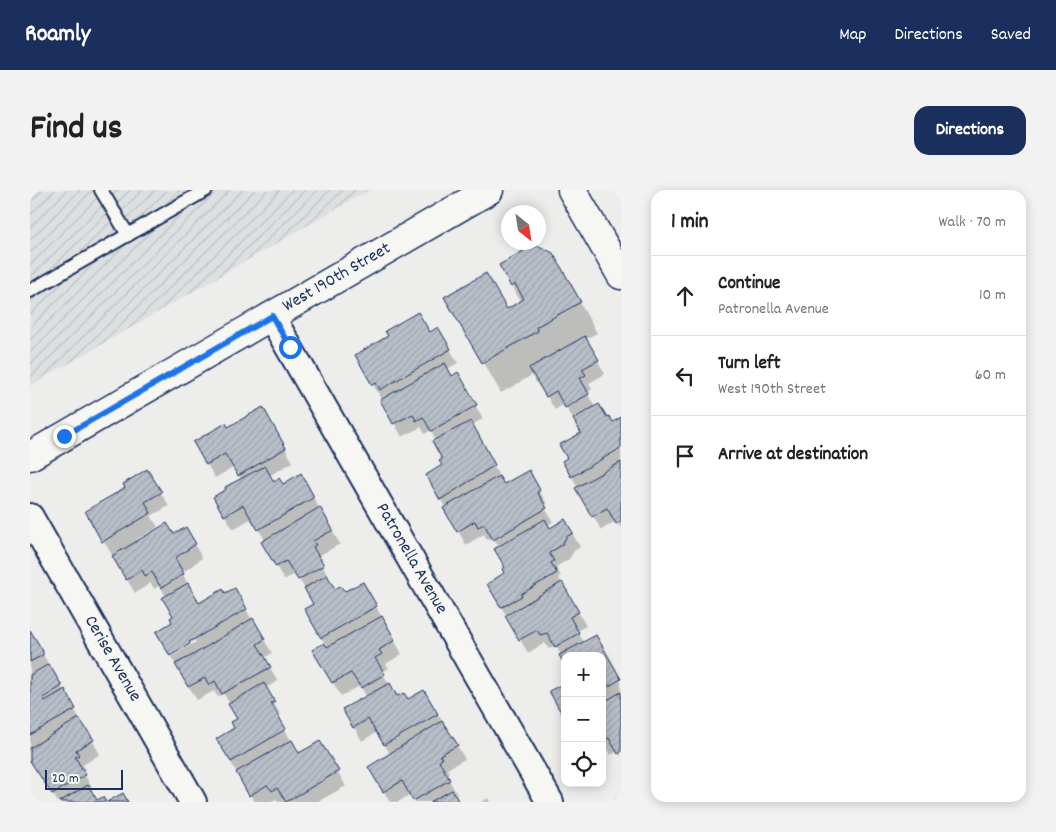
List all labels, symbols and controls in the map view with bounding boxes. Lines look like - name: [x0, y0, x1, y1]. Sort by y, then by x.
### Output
- text: Roamly: [25, 18, 91, 52]
- text: Map: [839, 23, 866, 48]
- text: Directions: [894, 23, 963, 48]
- text: Saved: [991, 23, 1031, 48]
- text: Find us: [30, 105, 122, 155]
- button: Directions: [914, 106, 1026, 155]
- north arrow: [501, 205, 546, 250]
- text: 1 min: [671, 208, 708, 238]
- text: Walk · 70 m: [938, 211, 1006, 234]
- street label: West 190th Street: [278, 237, 396, 319]
- text: Continue: [718, 271, 780, 298]
- icon: ahead: [671, 282, 699, 310]
- text: 10 m: [979, 284, 1006, 307]
- text: Patronella Avenue: [718, 298, 829, 321]
- route start: [279, 336, 302, 359]
- text: Turn left: [718, 351, 781, 378]
- icon: left: [671, 362, 699, 390]
- text: 60 m: [975, 364, 1006, 387]
- text: West 190th Street: [718, 378, 826, 401]
- route end: [53, 425, 76, 448]
- icon: arrive: [671, 442, 699, 470]
- text: Arrive at destination: [718, 442, 868, 469]
- street label: Patronella Avenue: [369, 499, 453, 619]
- street label: Cerise Avenue: [77, 611, 147, 707]
- map controls: [561, 652, 606, 787]
- button: +: [561, 652, 606, 697]
- button: −: [561, 697, 606, 742]
- button: locate: [561, 742, 606, 787]
- scale bar: [45, 767, 122, 790]
- text: 20 m: [52, 769, 79, 789]

